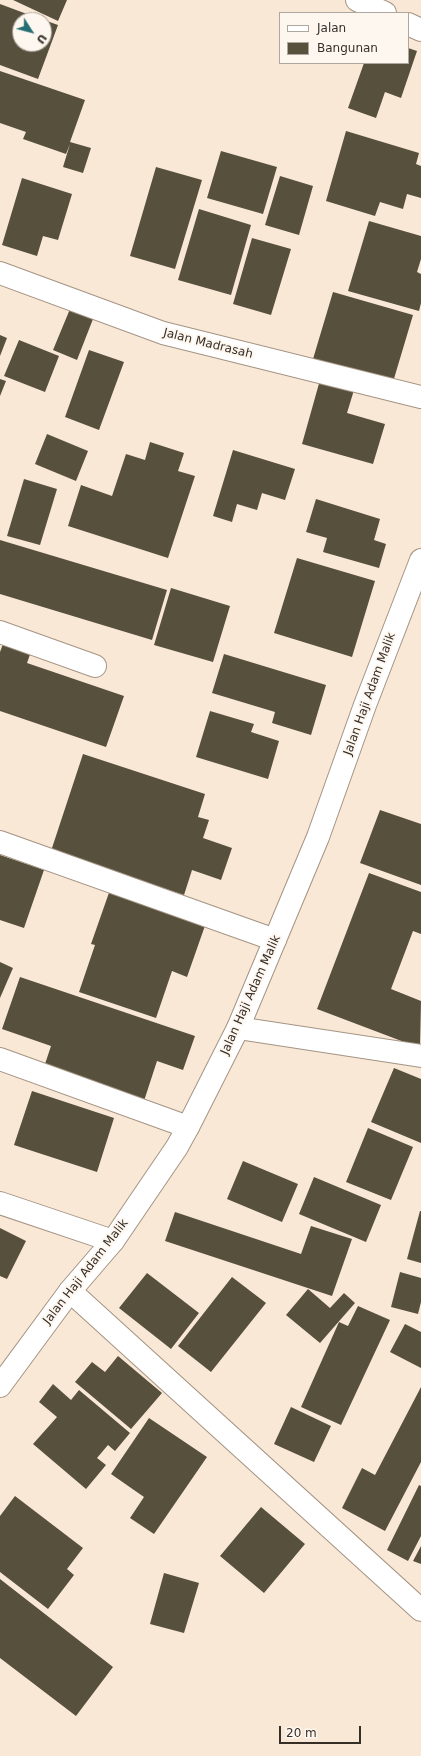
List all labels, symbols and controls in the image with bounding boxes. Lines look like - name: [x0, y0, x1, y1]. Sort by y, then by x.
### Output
- north arrow: [12, 12, 52, 52]
- legend: [279, 12, 409, 64]
- text: Jalan: [317, 21, 346, 35]
- text: U: [33, 31, 49, 46]
- text: Bangunan: [317, 41, 378, 55]
- street label: Jalan Madrasah: [162, 326, 254, 362]
- street label: Jalan Haji Adam Malik: [341, 631, 399, 757]
- street label: Jalan Haji Adam Malik: [218, 933, 284, 1057]
- street label: Jalan Haji Adam Malik: [40, 1216, 132, 1328]
- scale bar: [281, 1718, 363, 1744]
- text: 20 m: [286, 1726, 317, 1740]

